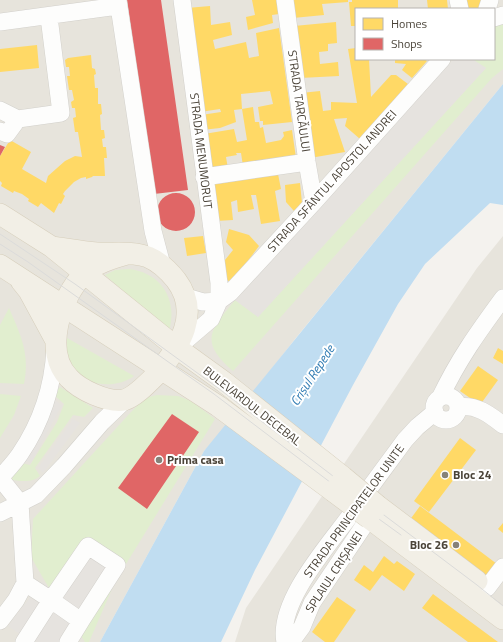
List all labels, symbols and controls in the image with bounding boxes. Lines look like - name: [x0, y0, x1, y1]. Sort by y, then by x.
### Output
- legend: [355, 8, 495, 60]
- text: Homes: [391, 14, 427, 33]
- text: Shops: [391, 34, 423, 53]
- street label: STRADA TARCĂULUI: [283, 49, 316, 153]
- street label: STRADA MENUMORUT: [185, 92, 218, 211]
- street label: STRADA SFÂNTUL APOSTOL ANDREI: [262, 105, 401, 256]
- water label: Crișul Repede: [285, 340, 340, 410]
- street label: BULEVARDUL DECEBAL: [199, 361, 306, 450]
- street label: STRADA PRINCIPATELOR UNITE: [299, 440, 409, 581]
- place label: Prima casa: [167, 450, 224, 469]
- marker: Prima casa: [154, 455, 164, 465]
- place label: Bloc 24: [453, 465, 492, 484]
- marker: Bloc 24: [440, 470, 450, 480]
- street label: SPLAIUL CRIȘANEI: [300, 527, 367, 616]
- place label: Bloc 26: [410, 535, 448, 554]
- marker: Bloc 26: [451, 540, 461, 550]

